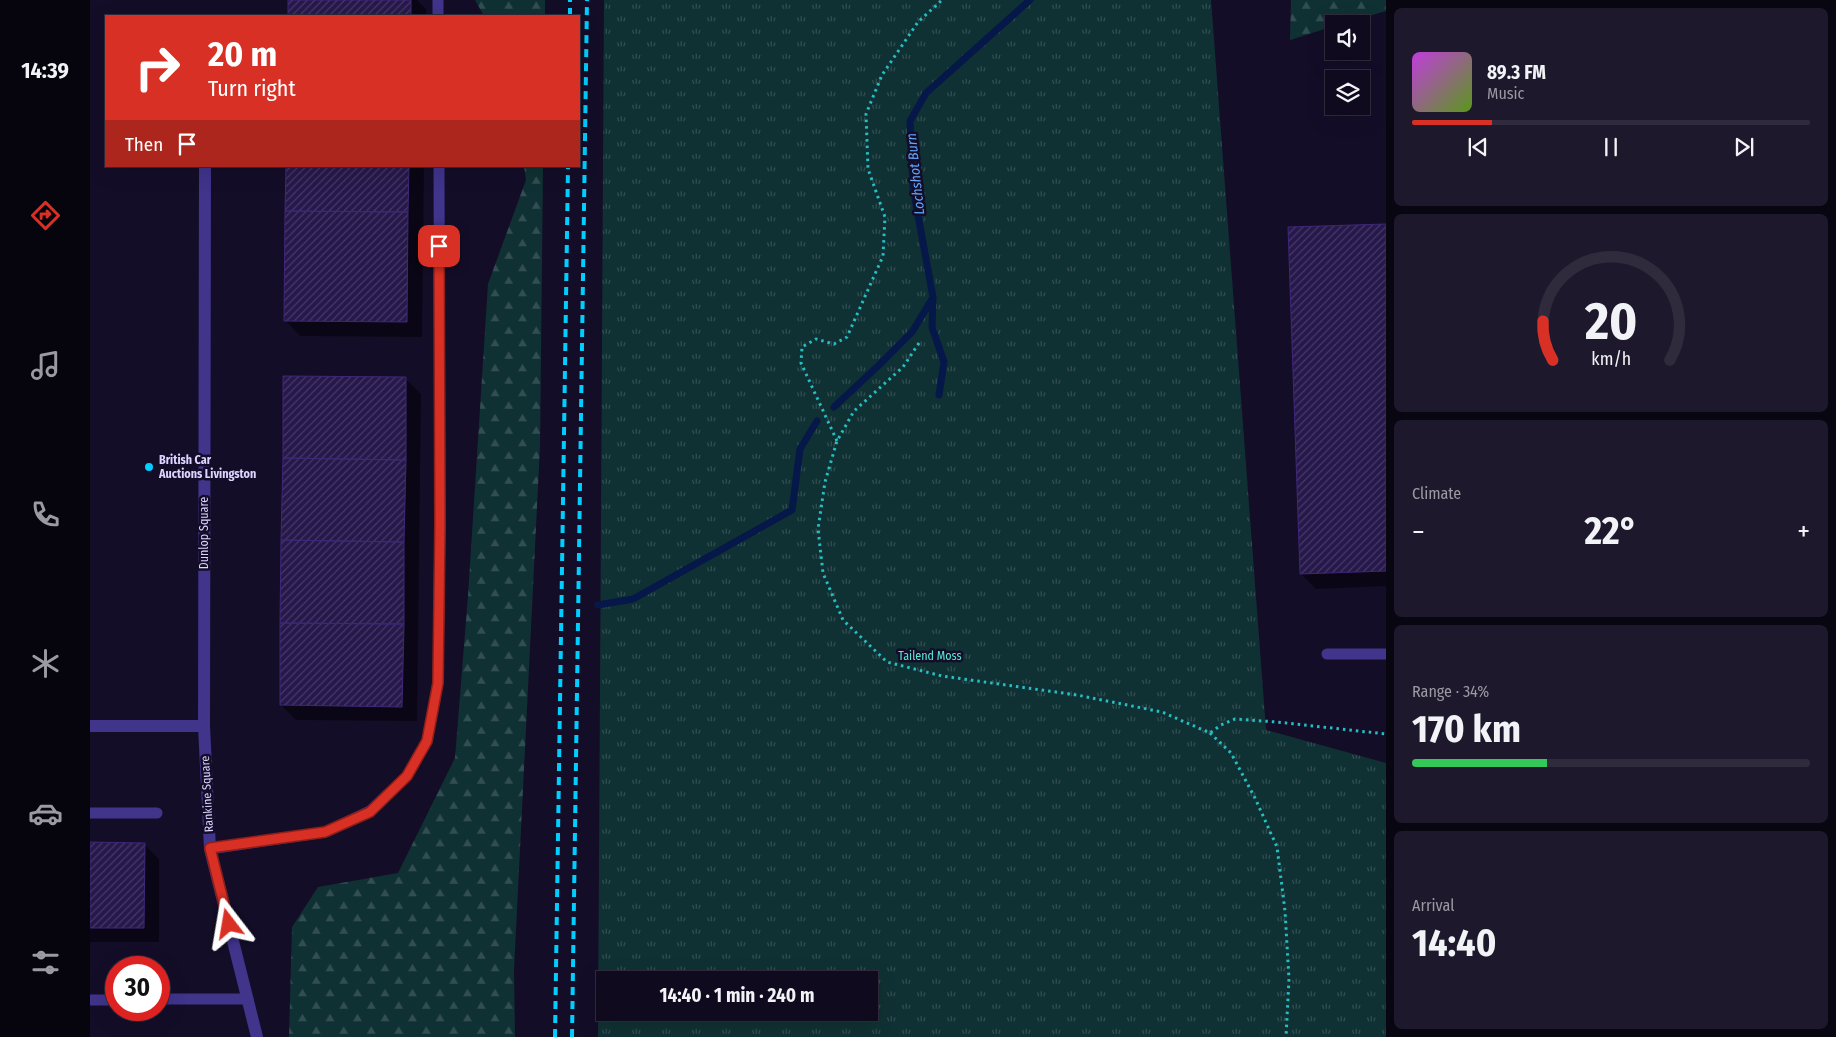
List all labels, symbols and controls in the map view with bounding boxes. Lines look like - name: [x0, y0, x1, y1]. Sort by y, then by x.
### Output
- map controls: [1325, 15, 1370, 115]
- button: sound: [1325, 15, 1370, 60]
- text: 20 m: [208, 33, 277, 75]
- icon: right: [125, 35, 190, 100]
- text: 14:39: [21, 57, 69, 84]
- text: 89.3 FM: [1487, 61, 1546, 84]
- button: layers: [1325, 70, 1370, 115]
- text: Turn right: [208, 75, 296, 102]
- text: Music: [1487, 84, 1524, 103]
- icon: arrive: [173, 130, 201, 158]
- water label: Lochshot Burn: [903, 132, 928, 216]
- text: Then: [125, 133, 163, 156]
- icon: previous: [1464, 133, 1492, 161]
- icon: pause: [1597, 133, 1625, 161]
- icon: next: [1730, 133, 1758, 161]
- icon: directions: [28, 198, 63, 233]
- pin: [418, 225, 460, 267]
- icon: arrive: [425, 232, 453, 260]
- text: 20: [1584, 290, 1637, 353]
- icon: music: [28, 348, 63, 383]
- text: km/h: [1591, 348, 1631, 370]
- place label: British Car Auctions Livingston: [158, 453, 256, 481]
- marker: British Car Auctions Livingston: [143, 461, 155, 473]
- text: Climate: [1412, 484, 1461, 503]
- icon: phone: [28, 497, 63, 532]
- street label: Dunlop Square: [197, 497, 211, 569]
- text: 22°: [1584, 508, 1637, 554]
- text: −: [1412, 515, 1425, 548]
- text: +: [1797, 515, 1810, 548]
- icon: climate: [28, 646, 63, 681]
- park label: Tailend Moss: [898, 649, 962, 663]
- text: Range · 34%: [1412, 682, 1489, 701]
- text: 170 km: [1412, 706, 1521, 752]
- street label: Rankine Square: [198, 755, 216, 833]
- icon: car: [28, 796, 63, 831]
- text: Arrival: [1412, 896, 1454, 915]
- position arrow: [202, 897, 254, 949]
- text: 14:40: [1412, 920, 1496, 966]
- icon: filters: [28, 945, 63, 980]
- speed limit sign: 30: [105, 956, 170, 1021]
- text: 14:40 · 1 min · 240 m: [659, 984, 815, 1007]

